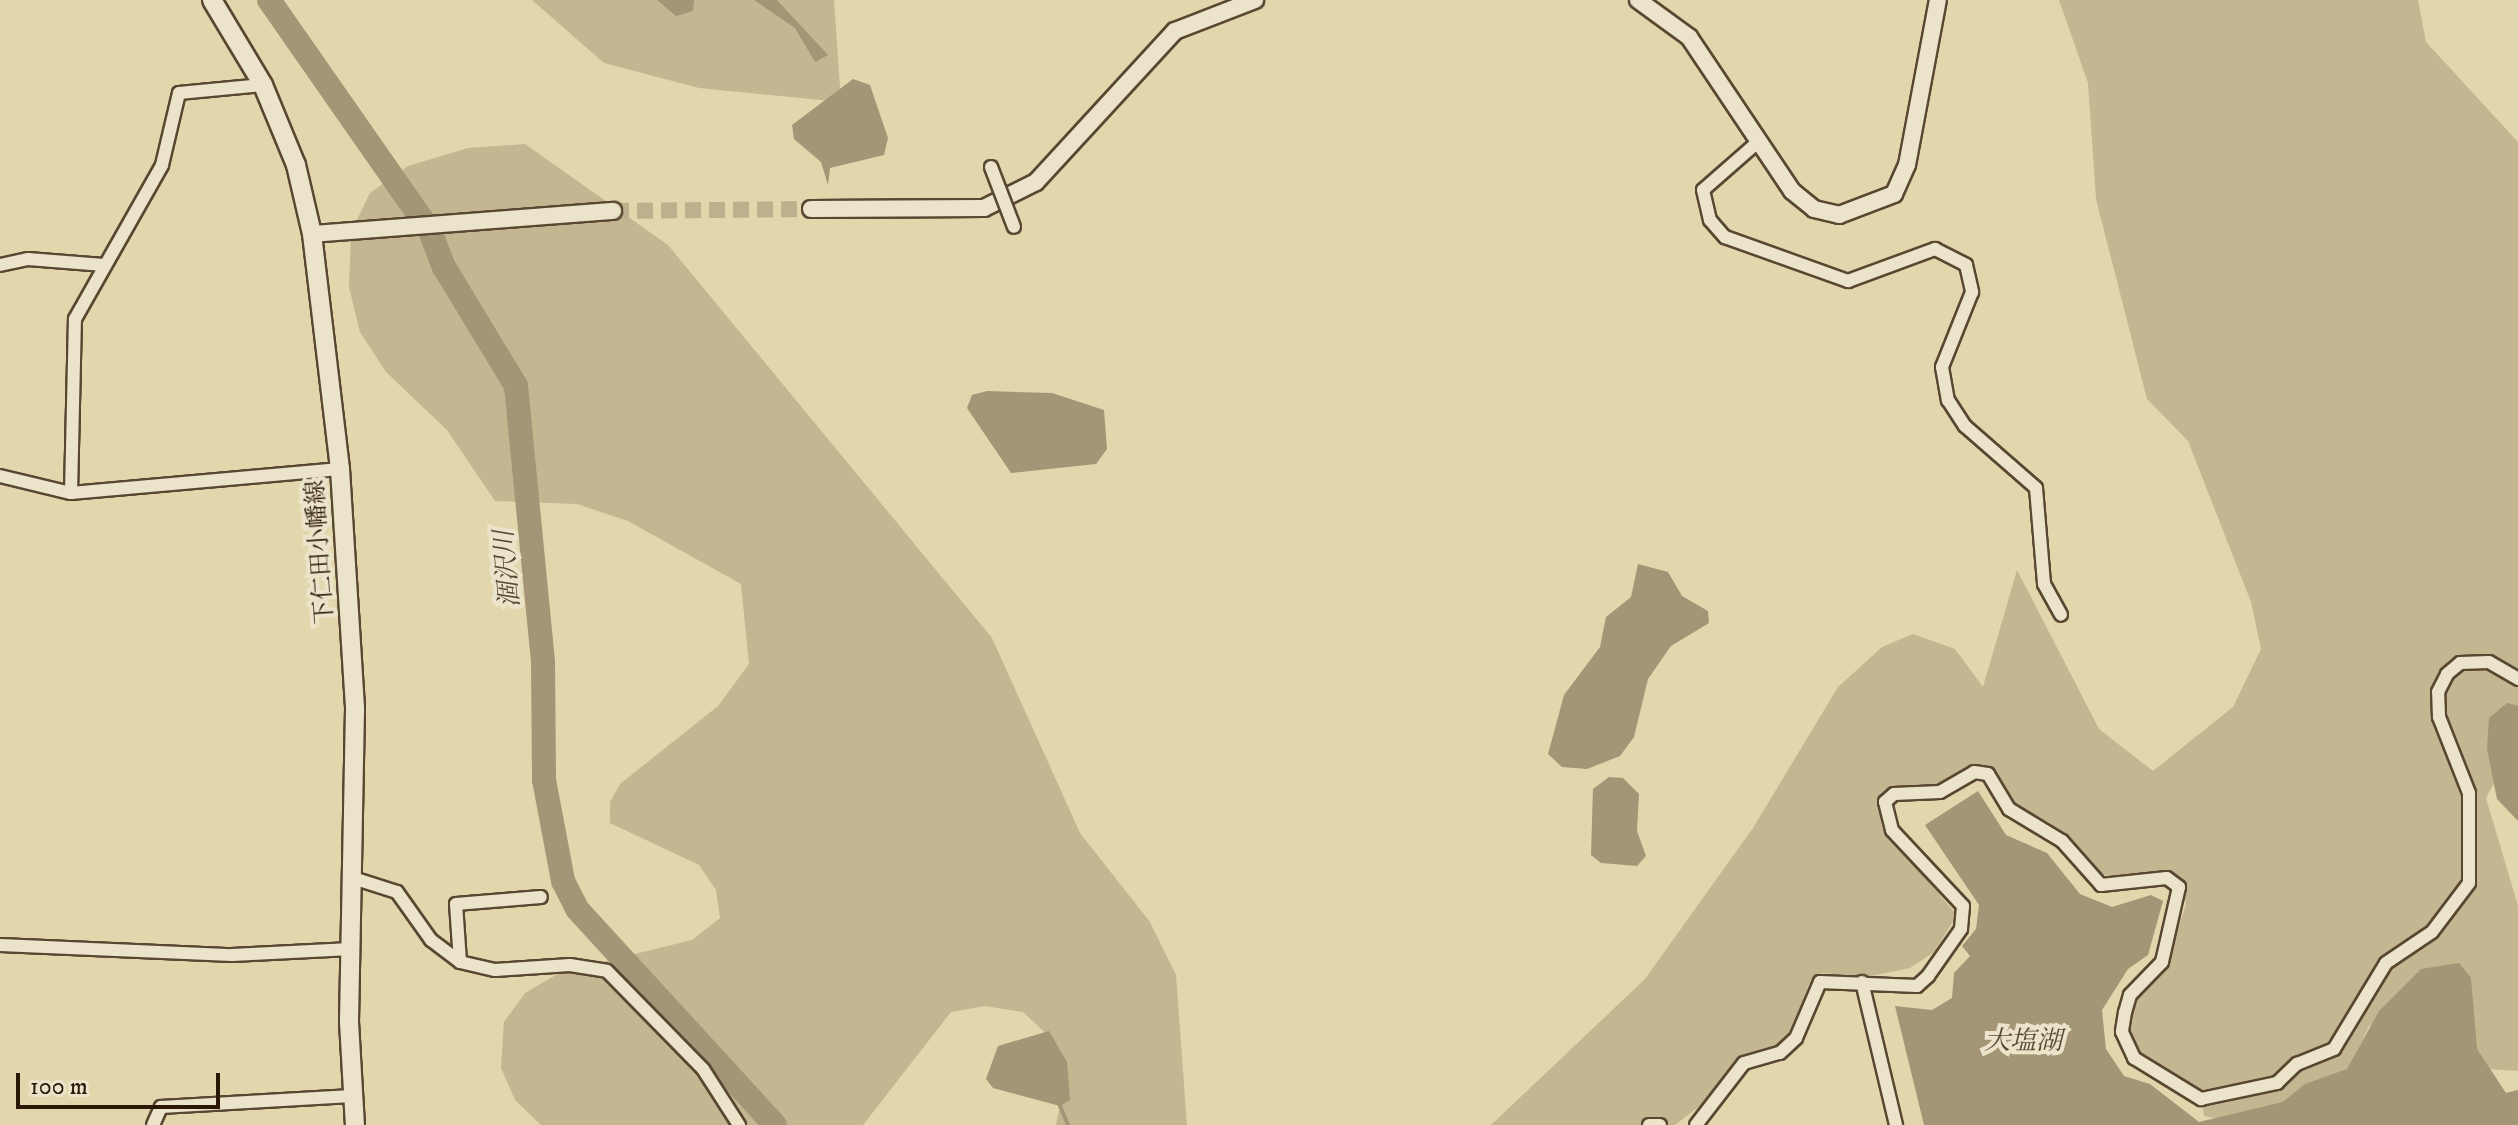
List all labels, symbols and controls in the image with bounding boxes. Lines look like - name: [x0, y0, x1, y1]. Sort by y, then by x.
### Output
- street label: 下仁田小幡線: [302, 479, 340, 625]
- water label: 涸沢川: [489, 529, 527, 609]
- water label: 大塩湖: [1984, 1026, 2062, 1058]
- scale bar: [20, 1057, 224, 1107]
- text: 100 m: [30, 1072, 88, 1102]

